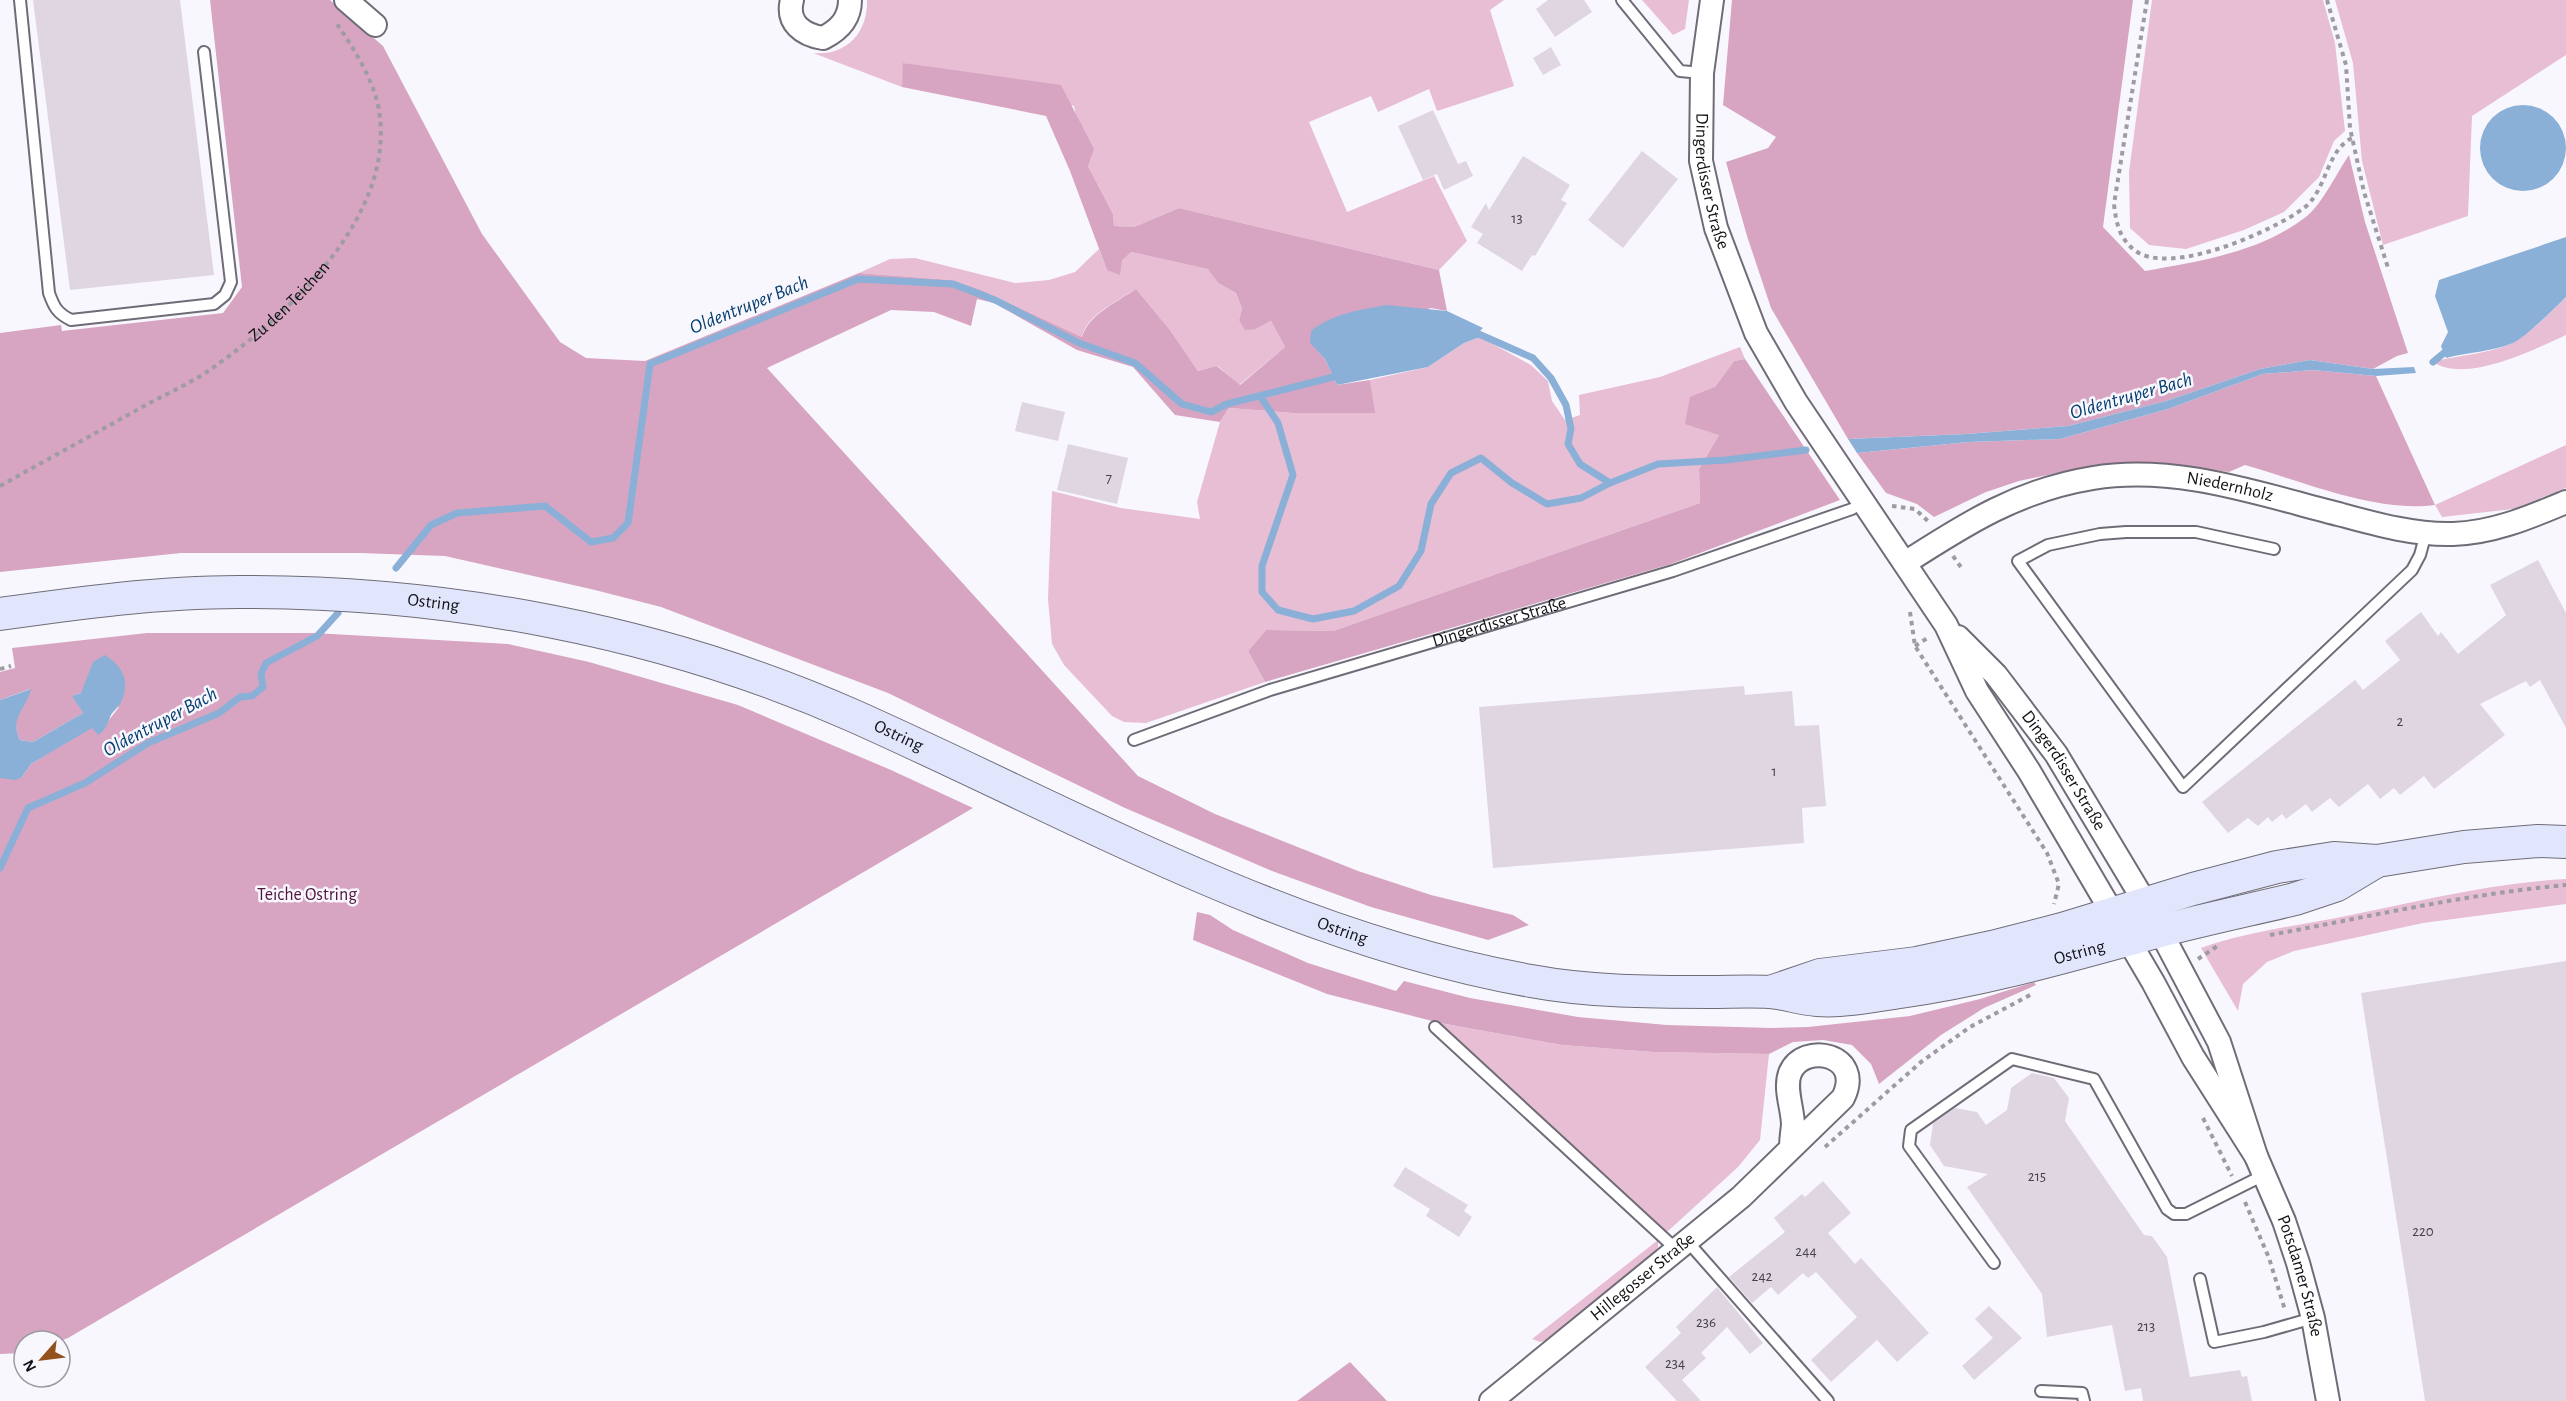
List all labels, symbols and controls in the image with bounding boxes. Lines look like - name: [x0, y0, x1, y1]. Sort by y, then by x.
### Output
- street label: Dingerdisser Straße: [1692, 113, 1732, 252]
- house number: 13: [1511, 211, 1523, 226]
- street label: Zu den Teichen: [246, 258, 333, 345]
- water label: Oldentruper Bach: [687, 272, 811, 338]
- water label: Oldentruper Bach: [2068, 369, 2194, 423]
- street label: Niedernholz: [2185, 469, 2275, 505]
- house number: 7: [1106, 471, 1112, 486]
- street label: Ostring: [407, 591, 461, 615]
- street label: Dingerdisser Straße: [1430, 594, 1568, 651]
- water label: Oldentruper Bach: [100, 684, 220, 760]
- street label: Dingerdisser Straße: [2018, 708, 2109, 834]
- house number: 2: [2397, 714, 2404, 729]
- street label: Ostring: [871, 717, 926, 755]
- house number: 1: [1771, 764, 1777, 779]
- park label: Teiche Ostring: [257, 886, 357, 904]
- street label: Ostring: [1315, 914, 1370, 948]
- street label: Ostring: [2052, 937, 2107, 968]
- house number: 215: [2028, 1169, 2046, 1184]
- street label: Potsdamer Straße: [2274, 1213, 2325, 1338]
- house number: 220: [2412, 1224, 2434, 1239]
- street label: Hillegosser Straße: [1587, 1230, 1698, 1325]
- house number: 244: [1795, 1244, 1817, 1259]
- house number: 242: [1752, 1269, 1773, 1284]
- house number: 236: [1696, 1315, 1716, 1330]
- house number: 213: [2137, 1319, 2155, 1334]
- north arrow: [12, 1329, 72, 1389]
- house number: 234: [1665, 1356, 1685, 1371]
- text: N: [20, 1357, 39, 1374]

